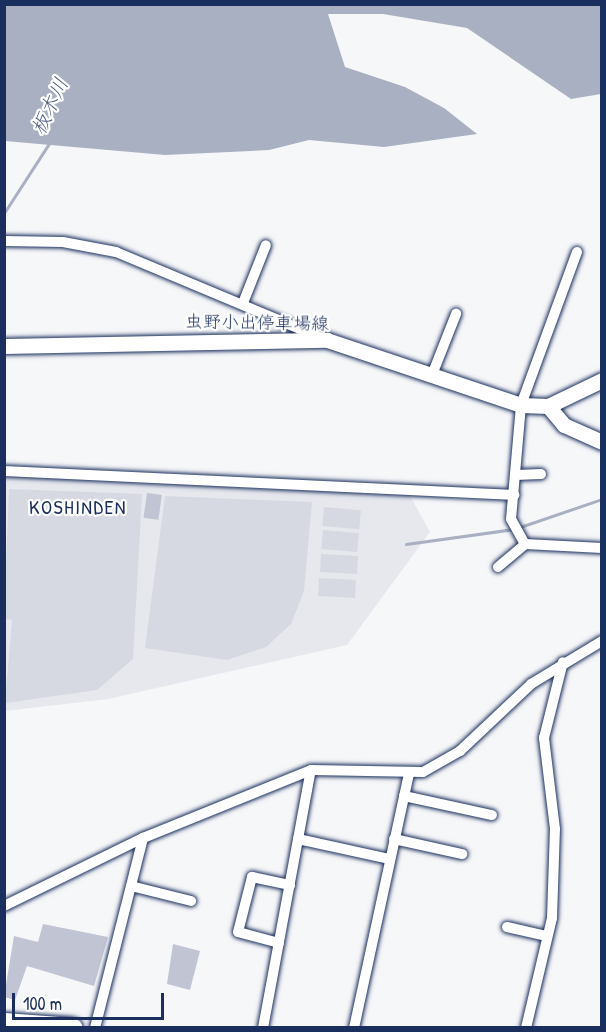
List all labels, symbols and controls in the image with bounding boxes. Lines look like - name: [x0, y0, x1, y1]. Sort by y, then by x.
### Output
- water label: 板木川: [25, 74, 73, 138]
- street label: 虫野小出停車場線: [185, 311, 329, 335]
- district label: KOSHINDEN: [29, 494, 127, 518]
- scale bar: [15, 981, 166, 1019]
- text: 100 m: [23, 991, 62, 1016]

